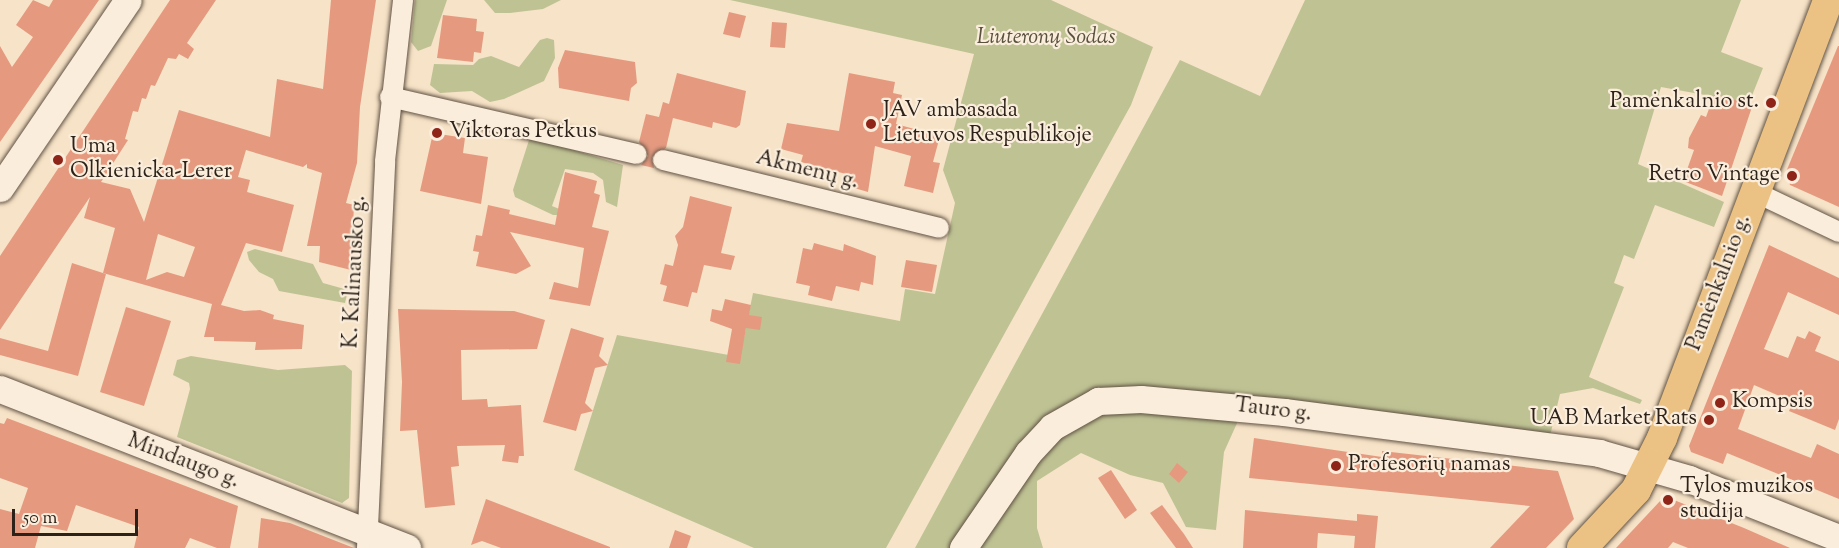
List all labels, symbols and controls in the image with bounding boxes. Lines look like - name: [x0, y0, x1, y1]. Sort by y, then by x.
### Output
- park label: Liuteronų Sodas: [976, 26, 1116, 52]
- place label: Pamėnkalnio st.: [1610, 90, 1759, 116]
- marker: Pamėnkalnio st.: [1764, 96, 1778, 110]
- place label: JAV ambasada Lietuvos Respublikoje: [883, 98, 1092, 150]
- marker: JAV ambasada Lietuvos Respublikoje: [864, 117, 878, 131]
- place label: Viktoras Petkus: [449, 120, 597, 146]
- marker: Viktoras Petkus: [430, 126, 444, 140]
- place label: Uma Olkienicka-Lerer: [70, 134, 232, 186]
- street label: Akmenų g.: [753, 146, 861, 196]
- marker: Uma Olkienicka-Lerer: [51, 153, 65, 167]
- place label: Retro Vintage: [1648, 163, 1780, 189]
- marker: Retro Vintage: [1785, 169, 1799, 183]
- street label: K. Kalinausko g.: [339, 195, 373, 349]
- street label: Pamėnkalnio g.: [1682, 211, 1758, 355]
- place label: Kompsis: [1732, 390, 1813, 416]
- street label: Tauro g.: [1233, 393, 1313, 429]
- marker: Kompsis: [1713, 396, 1727, 410]
- place label: UAB Market Rats: [1530, 407, 1697, 433]
- marker: UAB Market Rats: [1702, 413, 1716, 427]
- street label: Mindaugo g.: [123, 429, 243, 495]
- place label: Profesorių namas: [1348, 453, 1510, 479]
- marker: Profesorių namas: [1329, 459, 1343, 473]
- place label: Tylos muzikos studija: [1680, 474, 1813, 526]
- marker: Tylos muzikos studija: [1661, 493, 1675, 507]
- scale bar: [15, 497, 141, 535]
- text: 50 m: [23, 506, 57, 532]

